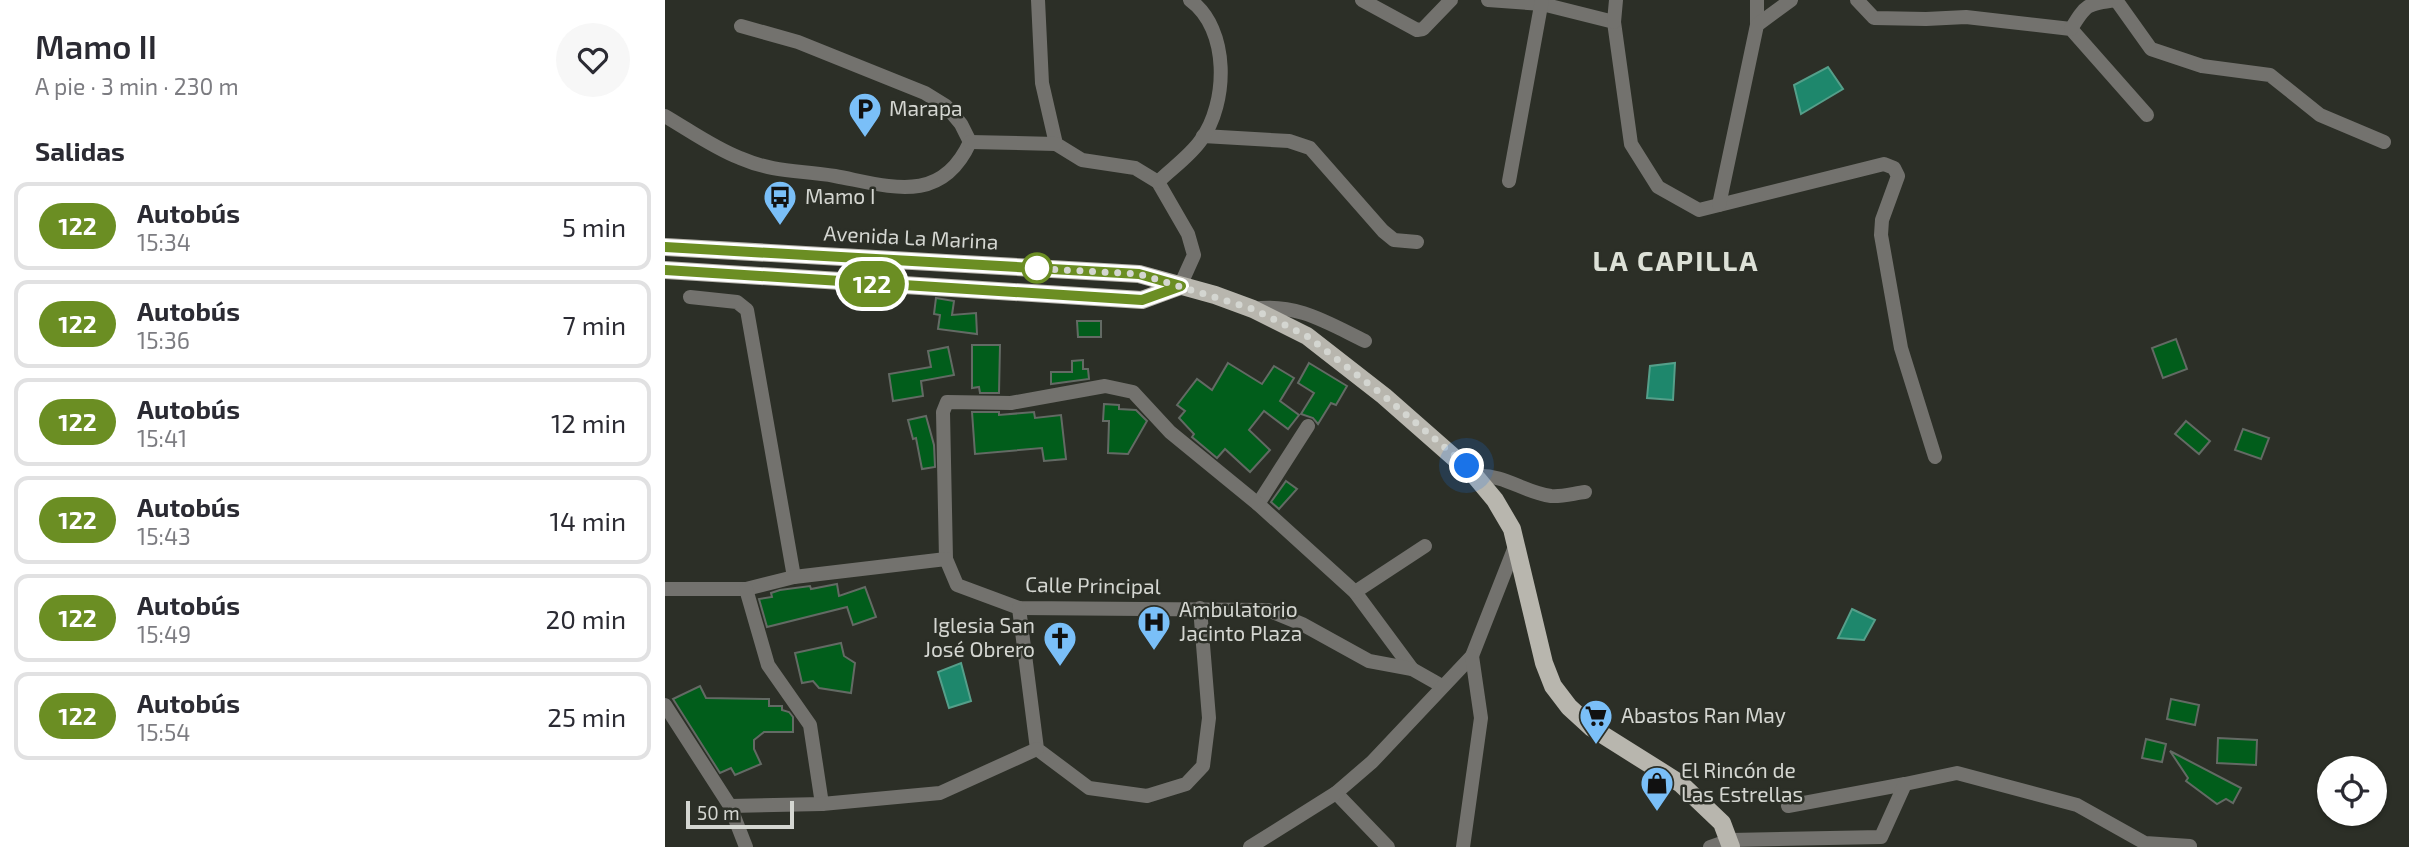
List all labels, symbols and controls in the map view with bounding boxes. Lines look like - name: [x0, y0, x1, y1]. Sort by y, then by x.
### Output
- button: heart: [556, 23, 630, 97]
- text: Mamo II: [35, 26, 157, 66]
- text: A pie · 3 min · 230 m: [35, 72, 239, 100]
- parking icon: Marapa: [846, 90, 884, 139]
- place label: Marapa: [889, 95, 963, 120]
- text: Salidas: [35, 135, 125, 166]
- bus stop icon: Mamo I: [761, 178, 799, 227]
- place label: Mamo I: [805, 183, 875, 208]
- text: Autobús: [137, 197, 240, 228]
- text: 122: [58, 211, 97, 240]
- text: 5 min: [562, 211, 626, 242]
- street label: Avenida La Marina: [823, 219, 999, 254]
- text: 15:34: [137, 228, 191, 256]
- district label: LA CAPILLA: [1592, 243, 1760, 277]
- unlabelled marker: [1022, 253, 1052, 283]
- line badge: 122: [832, 261, 912, 307]
- text: 122: [853, 269, 891, 298]
- text: Autobús: [137, 295, 240, 326]
- text: 122: [58, 309, 97, 338]
- text: 7 min: [563, 309, 626, 340]
- text: 15:36: [137, 326, 190, 354]
- text: Autobús: [137, 393, 240, 424]
- text: 122: [58, 407, 97, 436]
- text: 12 min: [551, 407, 626, 438]
- text: 15:41: [137, 424, 187, 452]
- your location: [1449, 448, 1484, 483]
- text: Autobús: [137, 491, 240, 522]
- text: 122: [58, 505, 97, 534]
- text: 14 min: [550, 505, 626, 536]
- text: 15:43: [137, 522, 191, 550]
- street label: Calle Principal: [1025, 571, 1162, 598]
- text: Autobús: [137, 589, 240, 620]
- place label: Ambulatorio Jacinto Plaza: [1179, 596, 1302, 645]
- text: 122: [58, 603, 97, 632]
- text: 20 min: [546, 603, 626, 634]
- hospital icon: Ambulatorio Jacinto Plaza: [1135, 603, 1173, 652]
- place label: Iglesia San José Obrero: [924, 612, 1035, 661]
- church icon: Iglesia San José Obrero: [1041, 619, 1079, 668]
- text: 15:49: [137, 620, 191, 648]
- text: Autobús: [137, 687, 240, 718]
- supermarket icon: Abastos Ran May: [1577, 697, 1615, 746]
- text: 122: [58, 701, 97, 730]
- text: 25 min: [547, 701, 626, 732]
- place label: Abastos Ran May: [1621, 702, 1786, 727]
- text: 15:54: [137, 718, 190, 746]
- map controls: [2317, 756, 2387, 826]
- button: locate: [2317, 756, 2387, 826]
- place label: El Rincón de Las Estrellas: [1681, 757, 1803, 806]
- shop icon: El Rincón de Las Estrellas: [1638, 764, 1676, 813]
- scale bar: [686, 798, 795, 830]
- text: 50 m: [697, 801, 740, 824]

